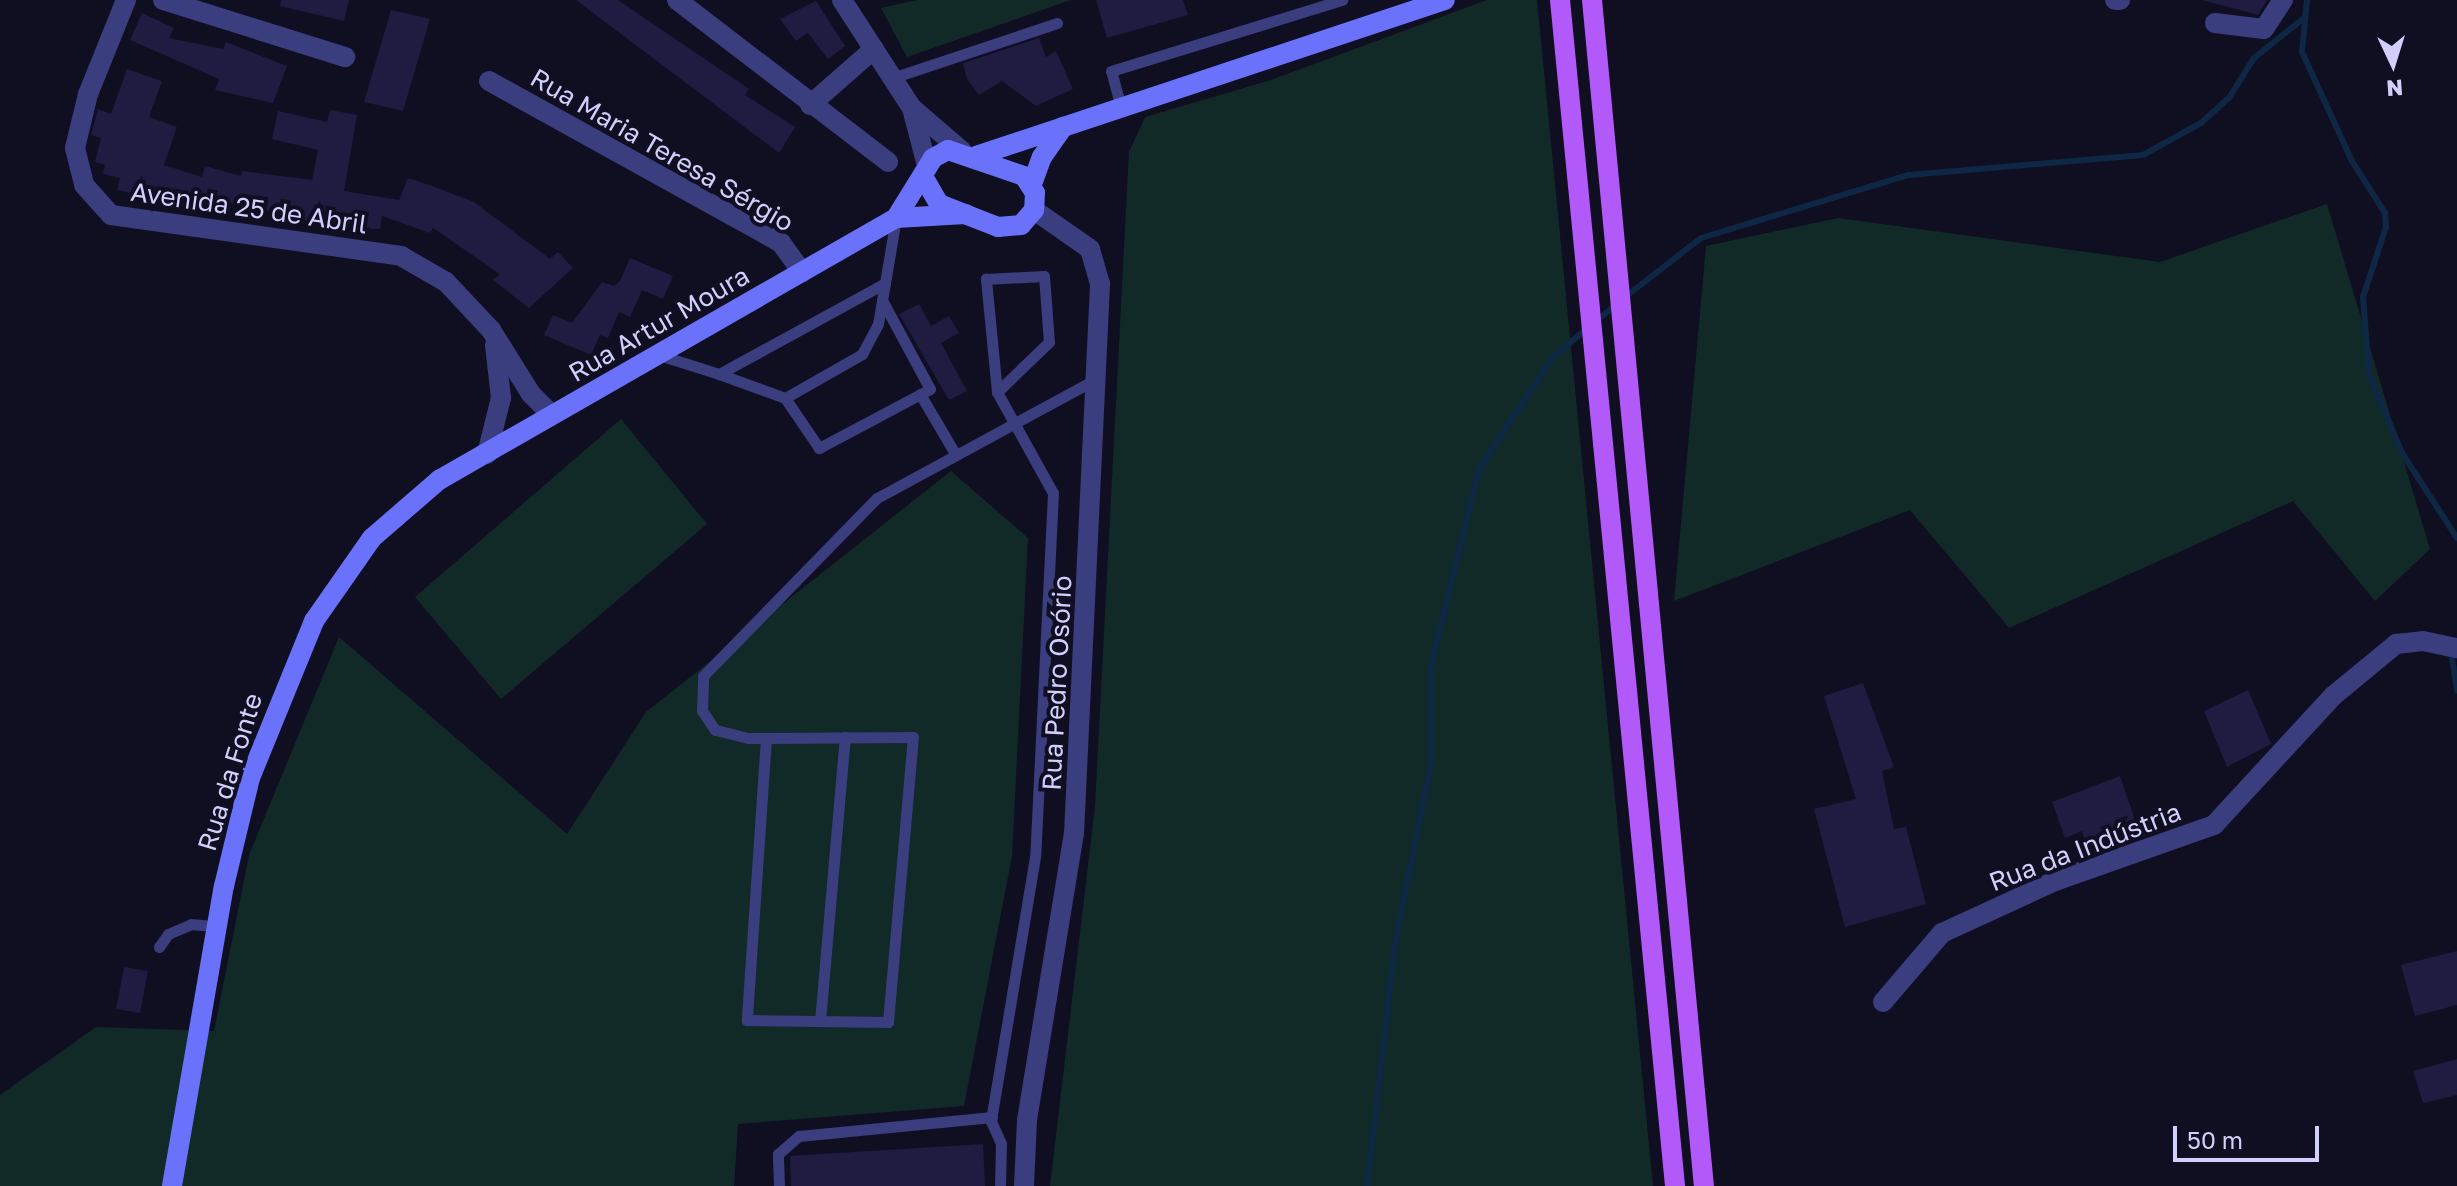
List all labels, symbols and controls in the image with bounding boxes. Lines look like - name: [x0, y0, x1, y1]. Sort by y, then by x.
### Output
- north arrow: [2353, 24, 2433, 104]
- street label: Rua Maria Teresa Sérgio: [525, 62, 799, 238]
- text: N: [2385, 74, 2404, 102]
- street label: Avenida 25 de Abril: [129, 176, 369, 240]
- street label: Rua Artur Moura: [563, 260, 755, 388]
- street label: Rua Pedro Osório: [1036, 575, 1078, 791]
- street label: Rua da Fonte: [191, 689, 269, 855]
- street label: Rua da Indústria: [1985, 796, 2185, 898]
- scale bar: [2177, 1110, 2323, 1160]
- text: 50 m: [2187, 1125, 2243, 1154]

